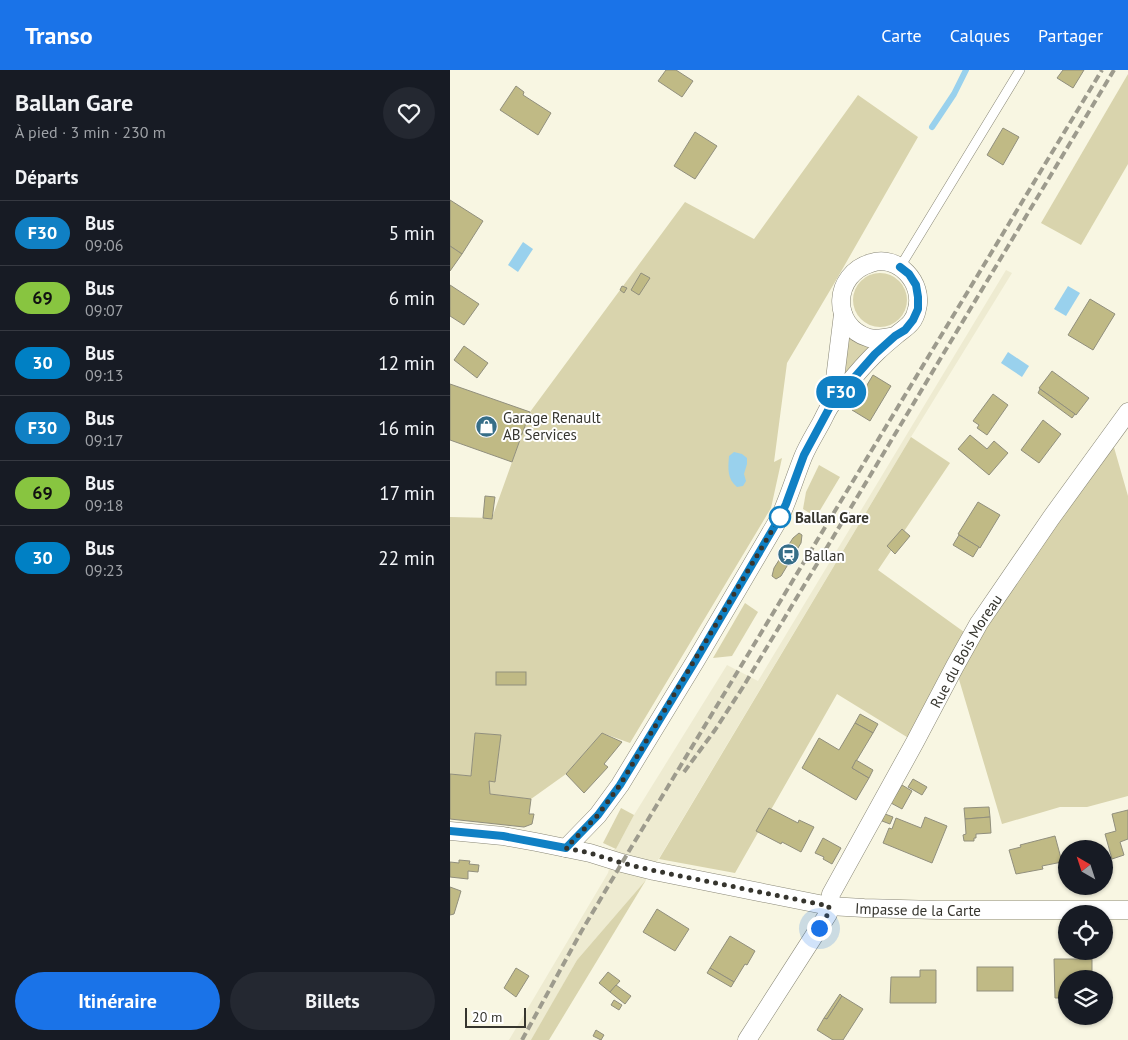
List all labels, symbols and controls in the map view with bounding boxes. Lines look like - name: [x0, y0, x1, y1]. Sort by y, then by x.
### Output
- text: Transo: [25, 20, 93, 51]
- text: Carte: [881, 24, 922, 47]
- text: Calques: [950, 24, 1010, 47]
- text: Partager: [1038, 24, 1103, 47]
- text: Ballan Gare: [15, 87, 133, 118]
- button: heart: [383, 87, 435, 139]
- text: À pied · 3 min · 230 m: [15, 122, 166, 142]
- text: Départs: [15, 165, 79, 189]
- text: Bus: [85, 211, 114, 235]
- text: F30: [28, 221, 57, 244]
- text: 5 min: [389, 221, 435, 245]
- text: 09:06: [85, 235, 123, 255]
- text: Bus: [85, 276, 114, 300]
- text: 69: [32, 286, 53, 309]
- text: 6 min: [389, 286, 435, 310]
- text: 09:07: [85, 300, 123, 320]
- text: Bus: [85, 341, 114, 365]
- text: 30: [32, 351, 53, 374]
- text: 12 min: [378, 351, 435, 375]
- text: 09:13: [85, 365, 123, 385]
- line badge: F30: [812, 376, 870, 408]
- text: F30: [826, 380, 856, 403]
- text: Bus: [85, 406, 114, 430]
- place label: Garage Renault AB Services: [503, 408, 601, 444]
- shop icon: Garage Renault AB Services: [475, 414, 499, 438]
- text: F30: [28, 416, 57, 439]
- text: 16 min: [378, 416, 435, 440]
- text: 09:17: [85, 430, 123, 450]
- text: Bus: [85, 471, 114, 495]
- text: 69: [32, 481, 53, 504]
- text: 17 min: [379, 481, 435, 505]
- text: 09:18: [85, 495, 123, 515]
- marker: Ballan Gare: [769, 506, 791, 528]
- place label: Ballan Gare: [795, 508, 869, 527]
- text: Bus: [85, 536, 114, 560]
- station icon: Ballan: [776, 543, 800, 567]
- text: 30: [32, 546, 53, 569]
- text: 22 min: [378, 546, 435, 570]
- place label: Ballan: [804, 546, 845, 565]
- text: 09:23: [85, 560, 123, 580]
- street label: Rue du Bois Moreau: [925, 590, 1006, 711]
- north arrow: [1058, 840, 1112, 895]
- map controls: [1058, 840, 1113, 1025]
- street label: Impasse de la Carte: [855, 898, 981, 920]
- button: locate: [1058, 905, 1113, 960]
- your location: [807, 916, 832, 941]
- button: layers: [1058, 970, 1113, 1025]
- button: Itinéraire: [15, 972, 220, 1030]
- button: Billets: [230, 972, 435, 1030]
- scale bar: [465, 1005, 526, 1028]
- text: 20 m: [472, 1008, 502, 1026]

